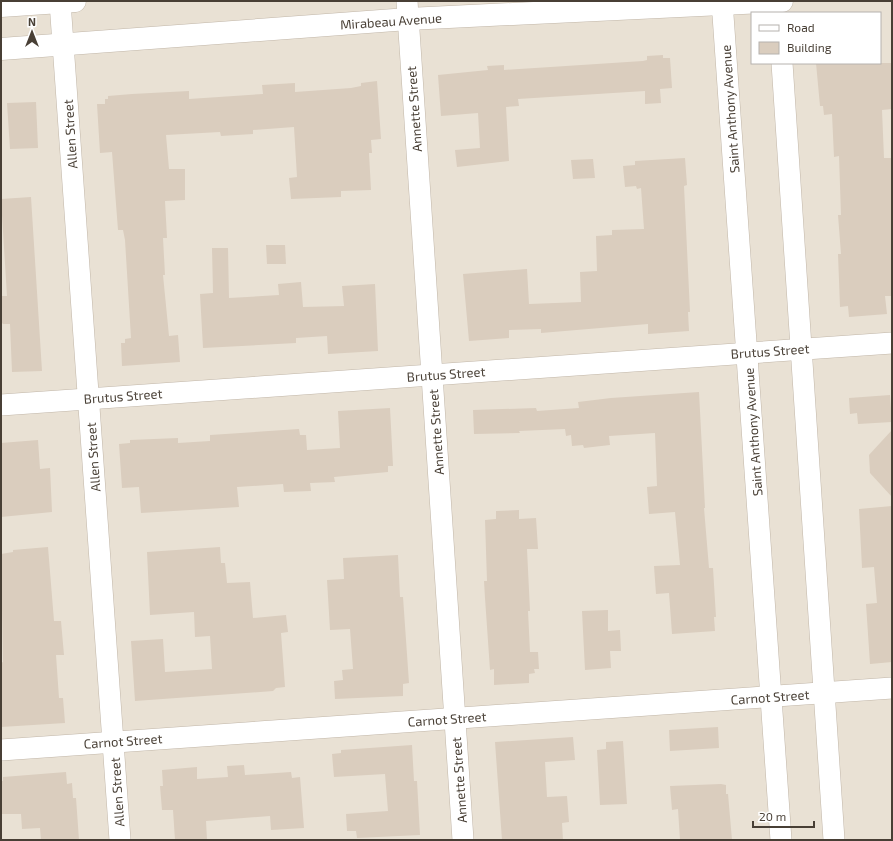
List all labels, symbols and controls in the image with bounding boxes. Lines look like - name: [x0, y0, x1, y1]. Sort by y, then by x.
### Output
- street label: Mirabeau Avenue: [340, 9, 442, 33]
- north arrow: [12, 12, 52, 52]
- legend: [751, 12, 881, 64]
- text: N: [28, 15, 36, 28]
- text: Road: [787, 20, 815, 34]
- text: Building: [787, 40, 832, 54]
- street label: Saint Anthony Avenue: [718, 44, 742, 174]
- street label: Annette Street: [403, 65, 425, 153]
- street label: Allen Street: [60, 99, 80, 169]
- street label: Brutus Street: [730, 340, 810, 362]
- street label: Brutus Street: [406, 363, 486, 385]
- street label: Saint Anthony Avenue: [741, 367, 765, 497]
- street label: Brutus Street: [83, 385, 163, 407]
- street label: Annette Street: [425, 388, 447, 476]
- street label: Allen Street: [83, 422, 103, 492]
- street label: Carnot Street: [730, 686, 810, 708]
- street label: Carnot Street: [407, 708, 487, 730]
- street label: Carnot Street: [83, 730, 163, 752]
- street label: Annette Street: [448, 736, 470, 824]
- street label: Allen Street: [107, 757, 127, 827]
- scale bar: [753, 803, 814, 829]
- text: 20 m: [759, 809, 786, 823]

